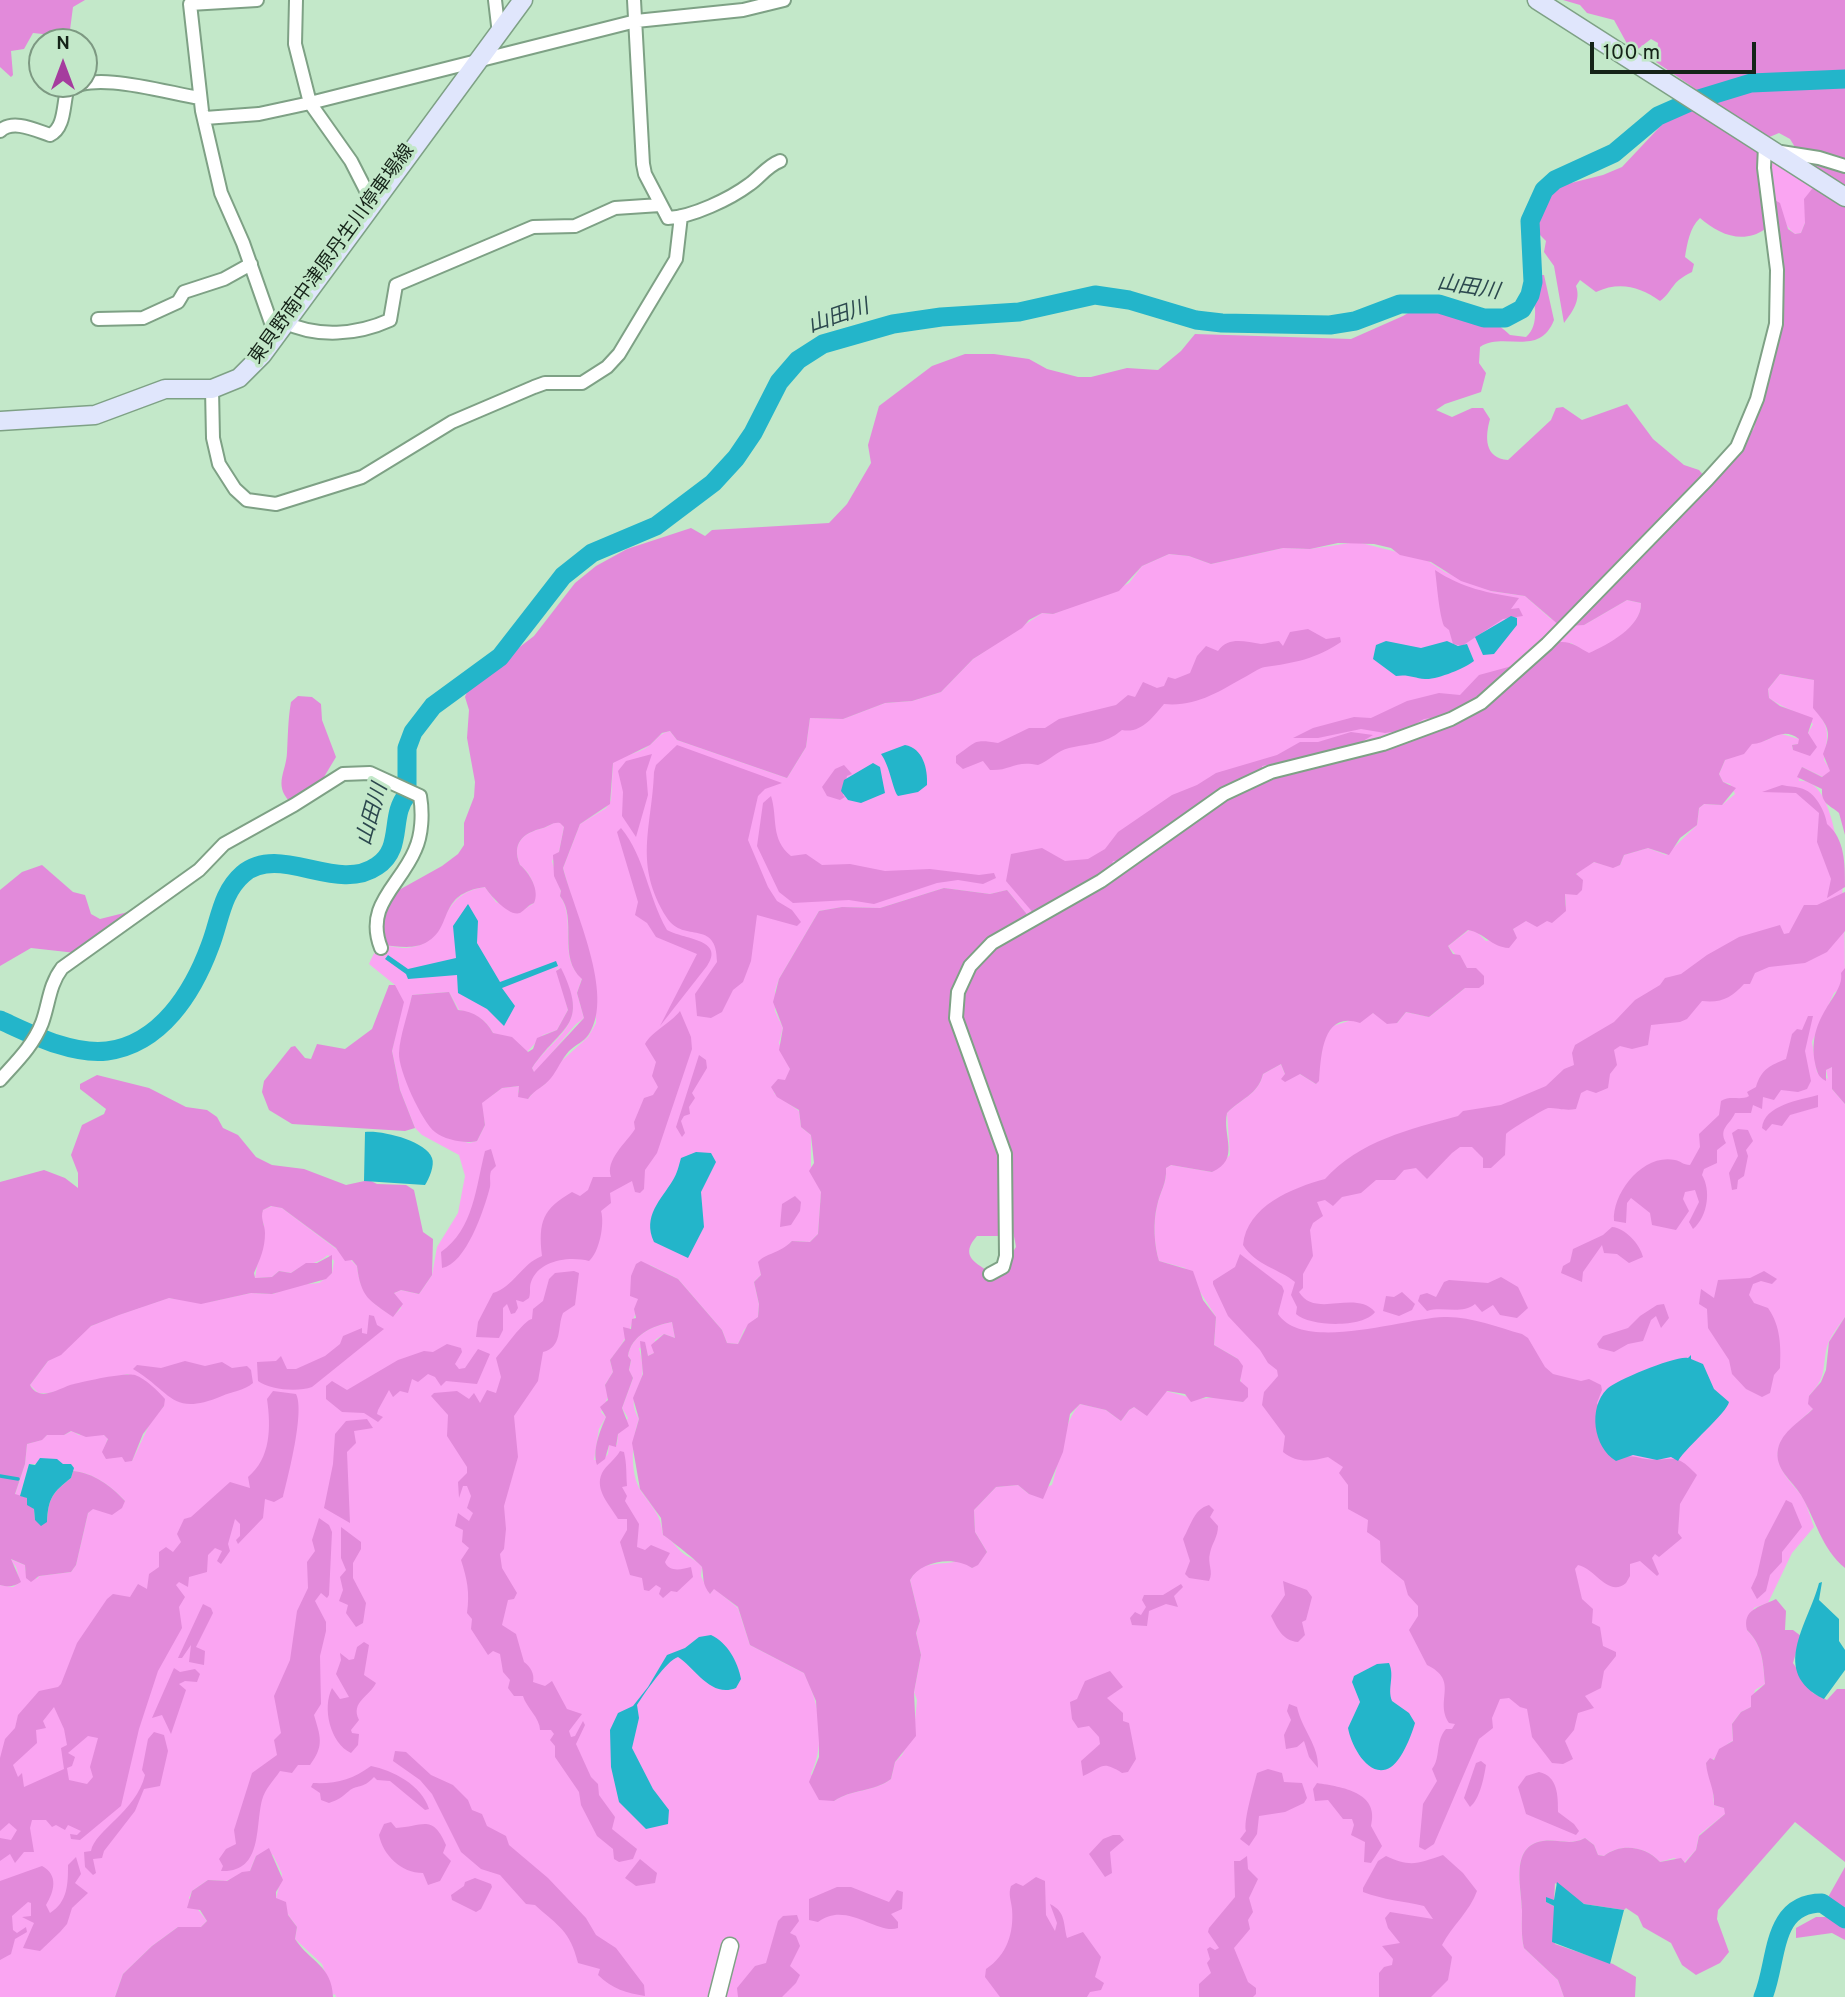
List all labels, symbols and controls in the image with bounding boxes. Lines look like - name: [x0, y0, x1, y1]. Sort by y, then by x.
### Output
- north arrow: [28, 28, 98, 98]
- scale bar: [1593, 28, 1759, 72]
- text: N: [56, 32, 70, 56]
- text: 100 m: [1603, 40, 1660, 67]
- street label: 東貝野南中津原丹生川停車場線: [246, 141, 420, 369]
- water label: 山田川: [1435, 272, 1501, 306]
- water label: 山田川: [805, 296, 873, 340]
- water label: 山田川: [353, 781, 395, 849]

